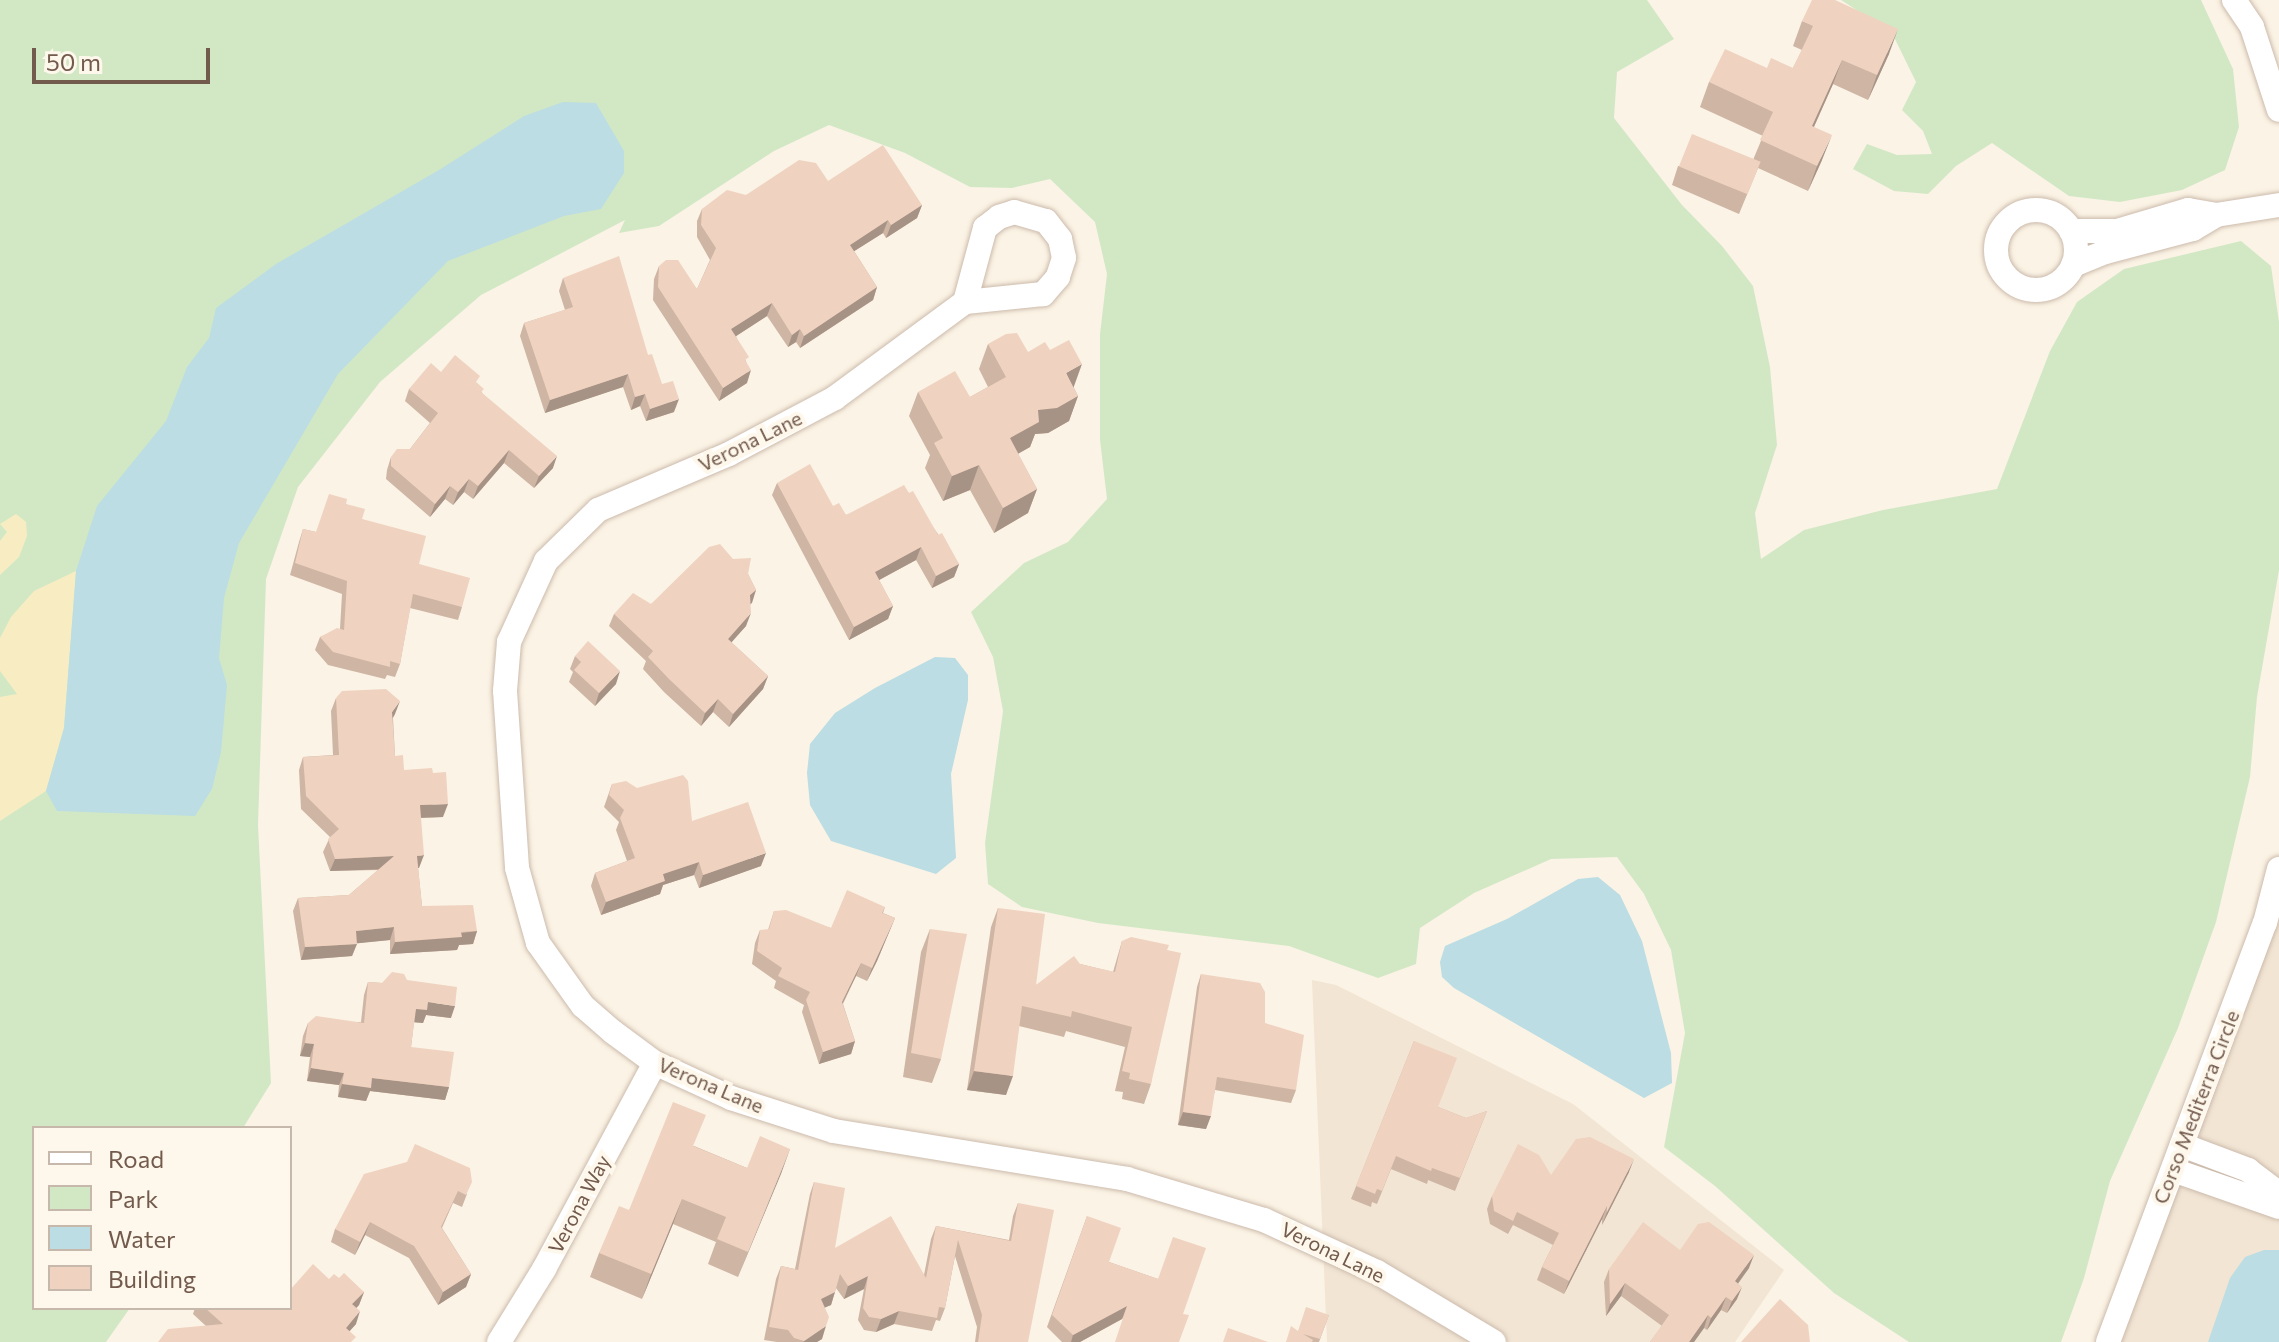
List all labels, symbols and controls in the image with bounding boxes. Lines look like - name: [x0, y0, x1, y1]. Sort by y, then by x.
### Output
- scale bar: [36, 32, 214, 82]
- text: 50 m: [46, 47, 101, 76]
- street label: Verona Lane: [694, 406, 806, 476]
- street label: Corso Mediterra Circle: [2148, 1007, 2244, 1207]
- street label: Verona Lane: [655, 1052, 767, 1118]
- legend: [32, 1126, 292, 1310]
- text: Road: [108, 1144, 164, 1173]
- street label: Verona Way: [543, 1151, 615, 1257]
- text: Park: [108, 1184, 158, 1213]
- street label: Verona Lane: [1277, 1217, 1389, 1287]
- text: Water: [108, 1224, 176, 1253]
- text: Building: [108, 1264, 196, 1293]

